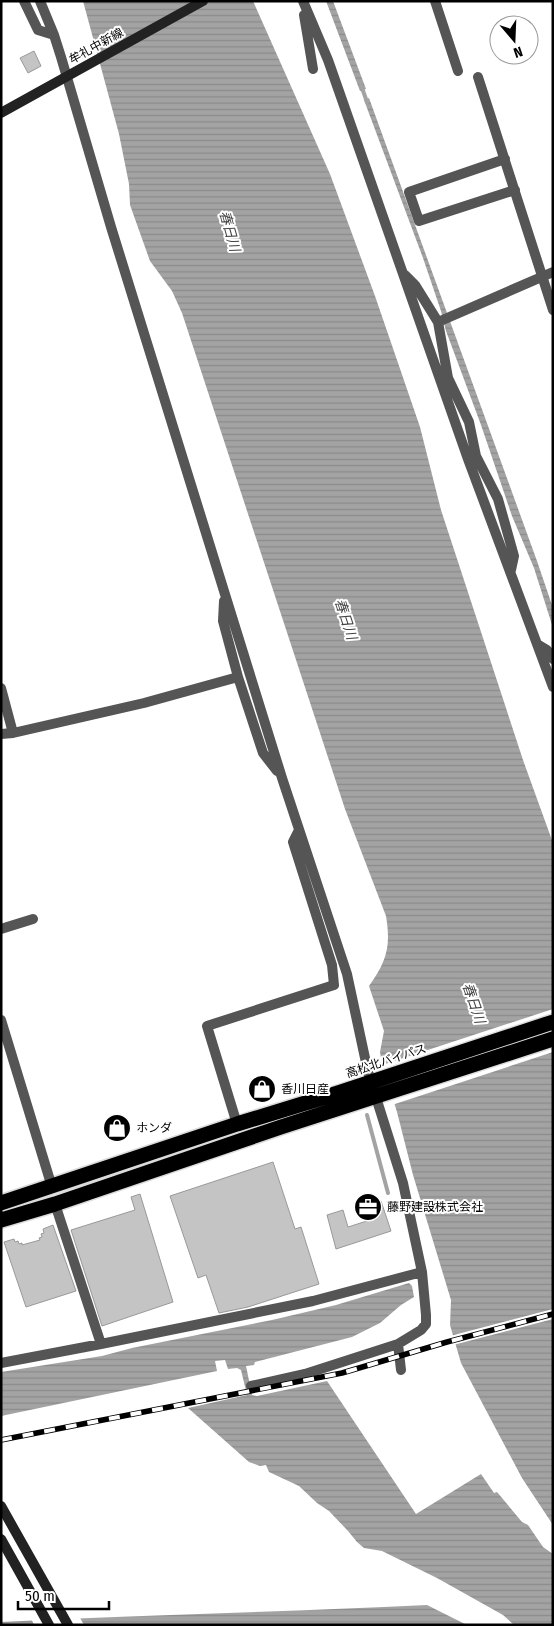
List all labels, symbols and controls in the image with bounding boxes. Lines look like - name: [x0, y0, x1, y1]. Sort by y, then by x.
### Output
- north arrow: [489, 15, 539, 65]
- street label: 牟礼中新線: [66, 25, 126, 67]
- text: N: [511, 42, 525, 61]
- water label: 春日川: [216, 209, 244, 256]
- water label: 春日川: [331, 597, 361, 644]
- water label: 春日川: [459, 981, 489, 1028]
- street label: 高松北バイパス: [344, 1041, 428, 1081]
- shop icon: 香川日産: [247, 1074, 277, 1104]
- place label: 香川日産: [281, 1082, 329, 1096]
- shop icon: ホンダ: [102, 1113, 132, 1143]
- place label: ホンダ: [136, 1121, 172, 1135]
- office icon: 藤野建設株式会社: [353, 1192, 383, 1222]
- place label: 藤野建設株式会社: [387, 1200, 483, 1214]
- scale bar: [18, 1578, 109, 1610]
- text: 50 m: [25, 1587, 55, 1605]

